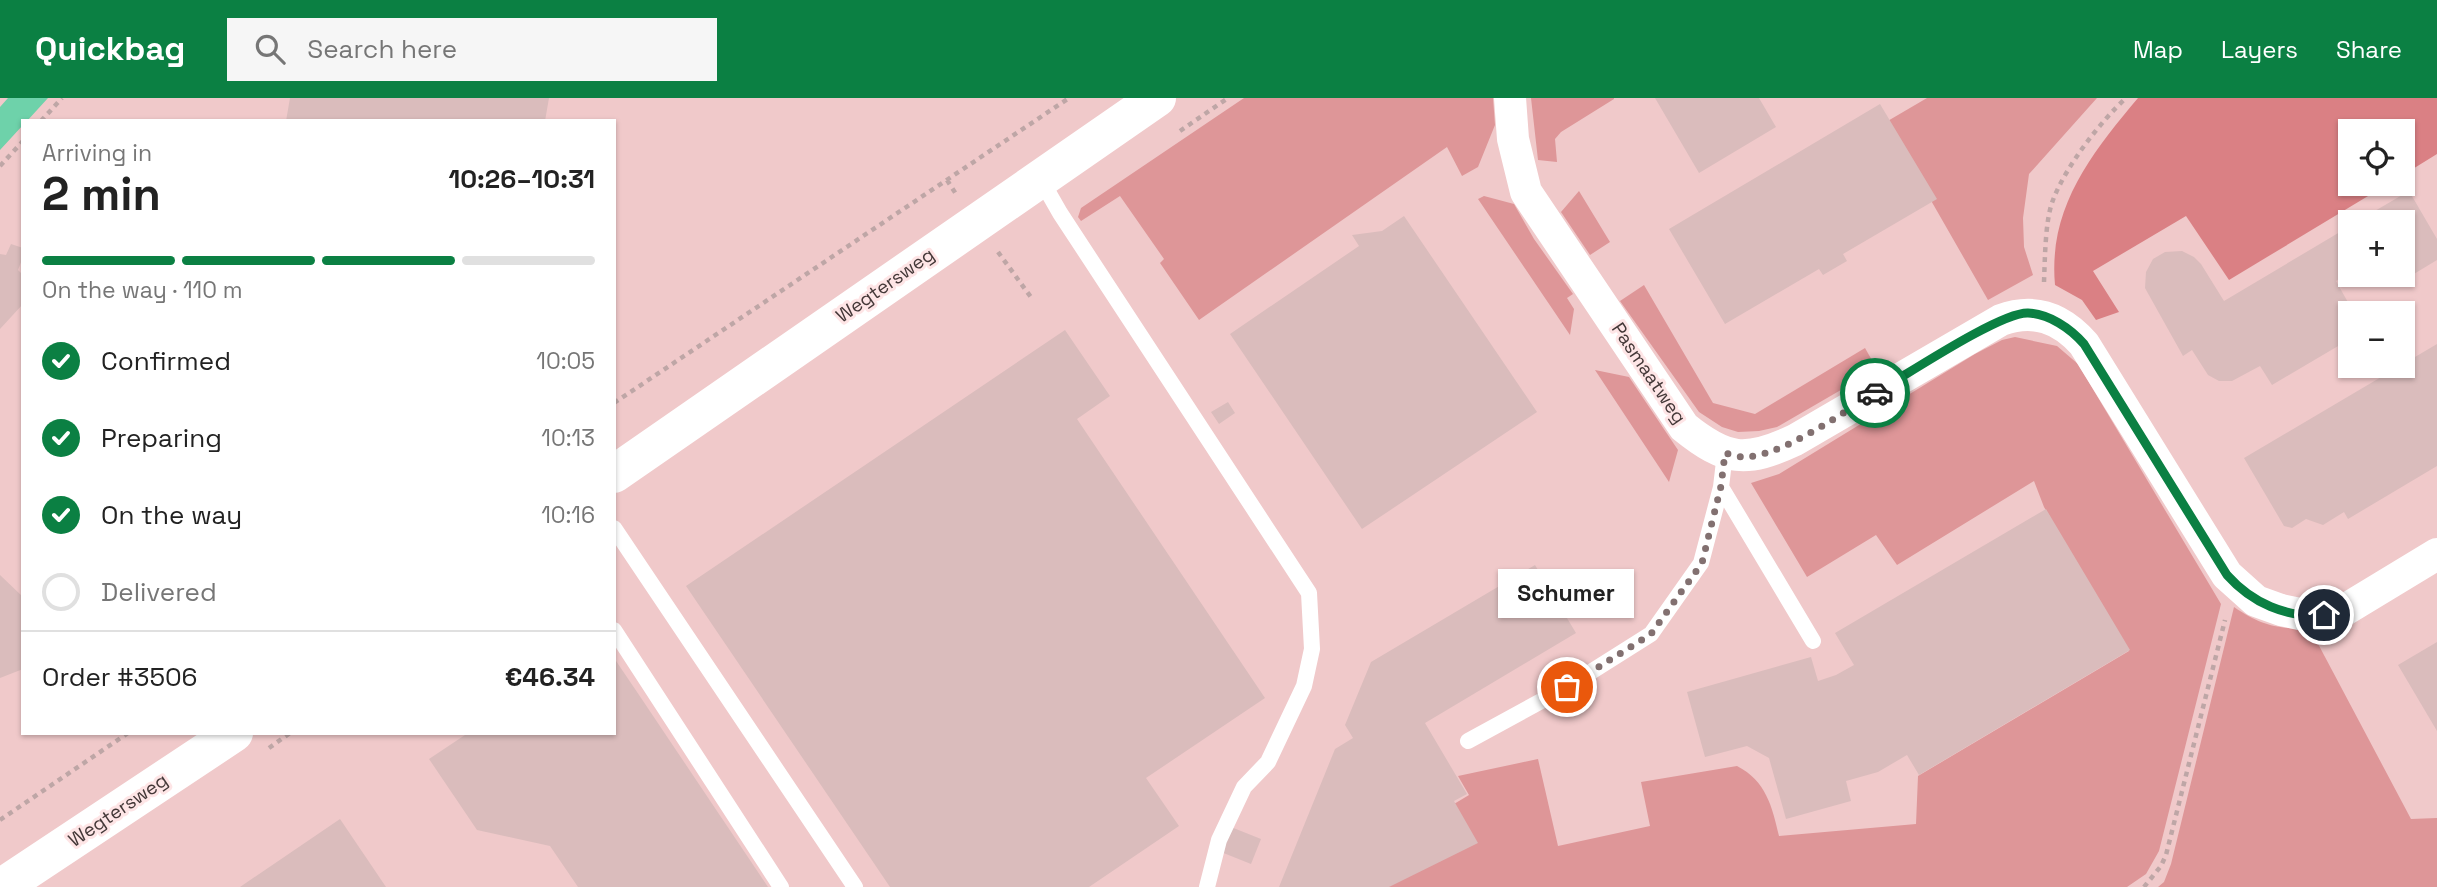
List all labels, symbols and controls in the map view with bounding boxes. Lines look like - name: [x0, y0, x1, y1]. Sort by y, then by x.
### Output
- search box: [227, 18, 717, 81]
- text: Quickbag: [35, 28, 185, 70]
- icon: search: [251, 30, 289, 68]
- text: Search here: [307, 32, 457, 66]
- text: Map: [2133, 34, 2183, 65]
- text: Layers: [2221, 34, 2298, 65]
- text: Share: [2336, 34, 2402, 65]
- map controls: [2338, 119, 2415, 378]
- button: locate: [2338, 119, 2415, 196]
- text: Arriving in: [42, 138, 152, 168]
- text: 10:26–10:31: [449, 162, 595, 196]
- text: 2 min: [42, 165, 161, 223]
- button: +: [2338, 210, 2415, 287]
- street label: Wegtersweg: [831, 242, 939, 328]
- text: On the way · 110 m: [42, 275, 243, 305]
- button: −: [2338, 301, 2415, 378]
- street label: Pasmaatweg: [1606, 318, 1692, 428]
- icon: check: [42, 342, 80, 380]
- text: Confirmed: [101, 344, 231, 378]
- text: 10:05: [536, 346, 595, 376]
- courier: [1840, 358, 1910, 428]
- icon: car: [1856, 374, 1894, 412]
- icon: check: [42, 419, 80, 457]
- text: Preparing: [101, 421, 222, 455]
- text: 10:13: [541, 423, 595, 453]
- icon: check: [42, 496, 80, 534]
- text: On the way: [101, 498, 242, 532]
- text: 10:16: [541, 500, 595, 530]
- callout: Schumer: [1499, 568, 1635, 617]
- text: Delivered: [101, 575, 217, 609]
- text: Schumer: [1517, 578, 1615, 608]
- pin: [2294, 585, 2354, 645]
- icon: home: [2305, 596, 2343, 634]
- pin: [1537, 657, 1597, 717]
- text: Order #3506: [42, 660, 198, 694]
- text: €46.34: [505, 660, 595, 694]
- icon: bag: [1548, 668, 1586, 706]
- street label: Wegtersweg: [63, 768, 173, 852]

